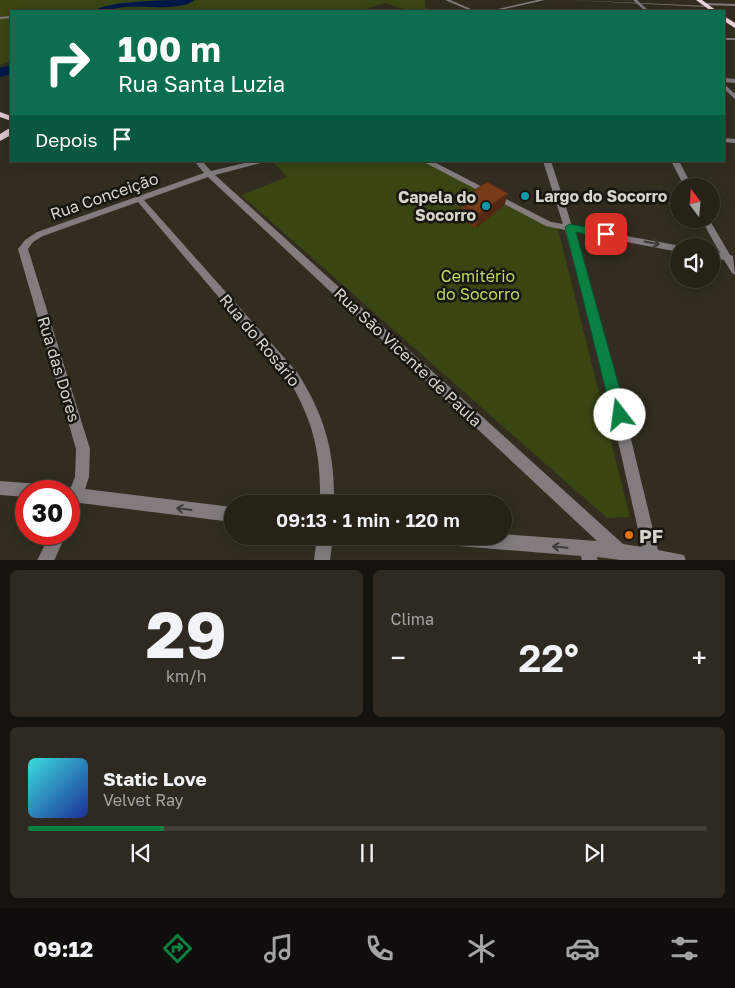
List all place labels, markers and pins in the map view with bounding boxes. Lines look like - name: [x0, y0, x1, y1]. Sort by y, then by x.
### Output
- place label: Largo do Socorro: [535, 186, 668, 206]
- place label: Capela do Socorro: [398, 187, 476, 225]
- marker: Largo do Socorro: [519, 190, 531, 202]
- marker: Capela do Socorro: [480, 200, 492, 212]
- pin: [585, 213, 627, 255]
- place label: PF: [639, 524, 663, 547]
- marker: PF: [623, 529, 635, 541]

